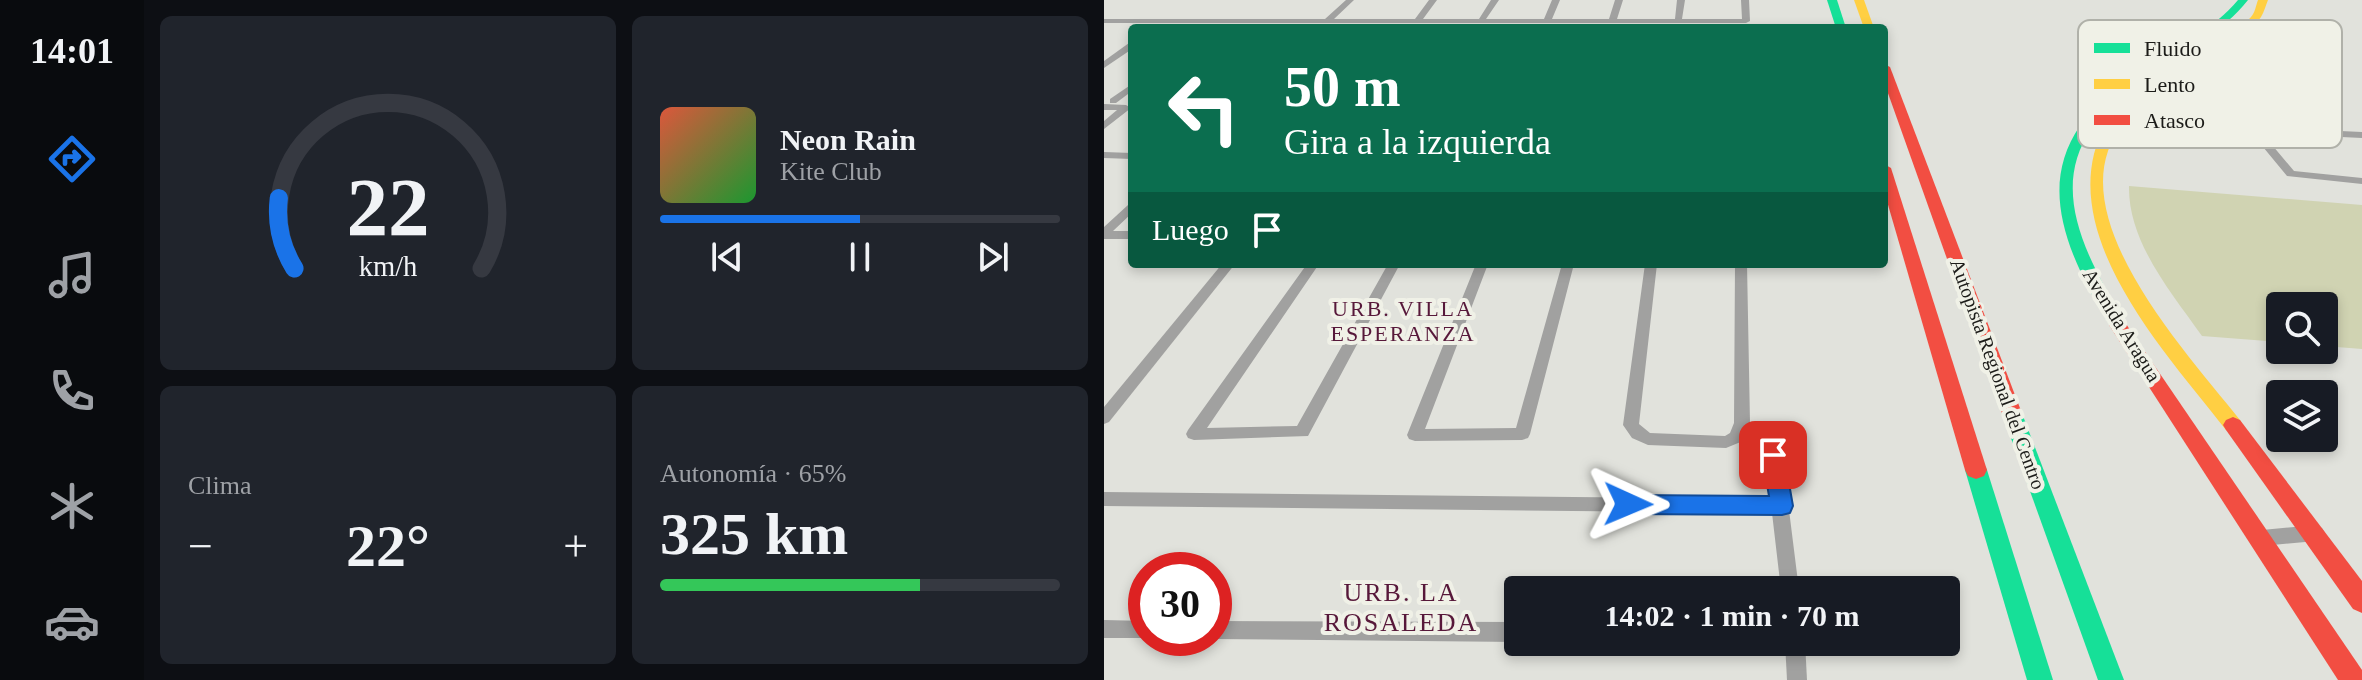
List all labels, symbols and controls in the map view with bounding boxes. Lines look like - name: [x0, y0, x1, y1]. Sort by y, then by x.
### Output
- legend: [2078, 20, 2342, 148]
- text: 14:01: [30, 31, 114, 71]
- text: Fluido: [2144, 36, 2201, 61]
- icon: left: [1152, 56, 1256, 160]
- text: 50 m: [1284, 56, 1401, 118]
- text: Lento: [2144, 72, 2195, 97]
- text: Atasco: [2144, 108, 2205, 133]
- text: Gira a la izquierda: [1284, 122, 1551, 162]
- text: Neon Rain: [780, 123, 916, 156]
- icon: directions: [44, 131, 100, 187]
- text: Kite Club: [780, 157, 882, 186]
- text: 22: [346, 161, 430, 253]
- icon: arrive: [1245, 208, 1289, 252]
- text: Luego: [1152, 213, 1229, 246]
- icon: previous: [705, 235, 749, 279]
- icon: pause: [838, 235, 882, 279]
- icon: next: [971, 235, 1015, 279]
- icon: music: [44, 247, 100, 303]
- text: km/h: [359, 251, 417, 282]
- street label: Autopista Regional del Centro: [1945, 256, 2050, 493]
- street label: Avenida Aragua: [2078, 264, 2166, 386]
- map controls: [2266, 292, 2338, 452]
- button: search: [2266, 292, 2338, 364]
- district label: URB. VILLA ESPERANZA: [1330, 296, 1476, 346]
- icon: phone: [44, 363, 100, 419]
- button: layers: [2266, 380, 2338, 452]
- pin: [1739, 421, 1807, 489]
- icon: arrive: [1751, 433, 1795, 477]
- text: Autonomía · 65%: [660, 459, 846, 488]
- position arrow: [1586, 462, 1670, 546]
- text: Clima: [188, 471, 252, 500]
- icon: climate: [44, 478, 100, 534]
- text: 325 km: [660, 501, 848, 567]
- text: 22°: [346, 513, 430, 579]
- text: −: [188, 522, 213, 571]
- text: +: [563, 522, 588, 571]
- speed limit sign: 30: [1128, 552, 1232, 656]
- district label: URB. LA ROSALEDA: [1324, 578, 1478, 637]
- icon: car: [44, 594, 100, 650]
- text: 14:02 · 1 min · 70 m: [1605, 599, 1860, 632]

